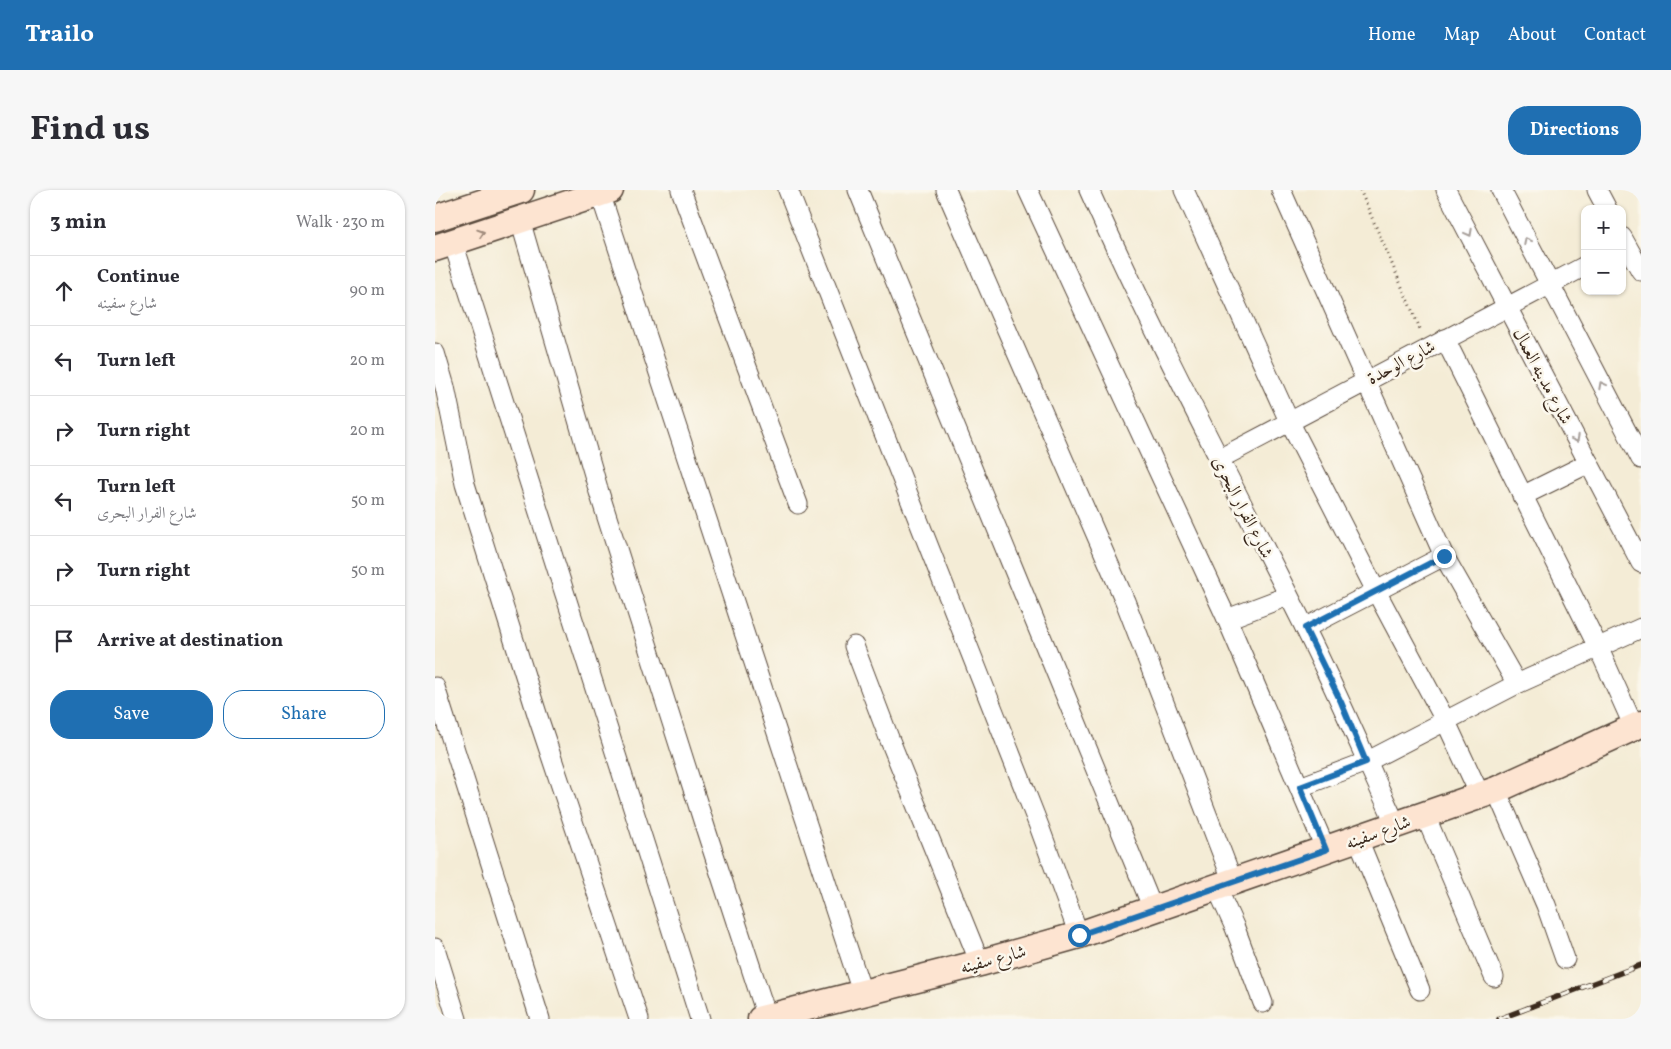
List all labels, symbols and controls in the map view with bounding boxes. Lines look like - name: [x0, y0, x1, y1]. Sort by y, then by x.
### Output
- text: Trailo: [25, 18, 94, 52]
- text: Home: [1368, 23, 1416, 48]
- text: Map: [1444, 23, 1480, 48]
- text: About: [1508, 23, 1556, 48]
- text: Contact: [1584, 23, 1646, 48]
- text: Find us: [30, 106, 150, 154]
- button: Directions: [1508, 106, 1641, 155]
- map controls: [1581, 205, 1626, 295]
- button: +: [1581, 205, 1626, 250]
- text: 3 min: [50, 208, 106, 237]
- text: Walk · 230 m: [296, 212, 385, 234]
- one-way arrow: [476, 228, 485, 238]
- one-way arrow: [1462, 228, 1472, 237]
- one-way arrow: [1523, 237, 1533, 246]
- button: −: [1581, 250, 1626, 295]
- text: Continue: [97, 264, 180, 290]
- icon: ahead: [50, 277, 78, 305]
- text: 90 m: [349, 280, 385, 302]
- text: شارع سفينه: [97, 293, 157, 315]
- street label: شارع مدينه العمال: [1505, 324, 1578, 430]
- street label: شارع الوحدة: [1363, 335, 1441, 393]
- icon: left: [50, 347, 78, 375]
- text: Turn left: [97, 348, 176, 374]
- text: 20 m: [350, 350, 385, 372]
- one-way arrow: [1598, 381, 1608, 390]
- icon: right: [50, 417, 78, 445]
- text: Turn right: [97, 418, 190, 444]
- text: 20 m: [350, 420, 385, 442]
- one-way arrow: [1570, 434, 1580, 443]
- street label: شارع الفرار البحرى: [1204, 452, 1278, 564]
- text: Turn left: [97, 474, 176, 500]
- icon: left: [50, 487, 78, 515]
- text: 50 m: [351, 490, 385, 512]
- text: شارع الفرار البحرى: [97, 503, 197, 525]
- route end: [1433, 545, 1456, 568]
- icon: right: [50, 557, 78, 585]
- text: Turn right: [97, 558, 190, 584]
- text: 50 m: [351, 560, 385, 582]
- icon: arrive: [50, 627, 78, 655]
- text: Arrive at destination: [97, 628, 283, 654]
- button: Save: [50, 690, 213, 739]
- button: Share: [223, 690, 385, 739]
- street label: شارع سفينه: [1343, 810, 1415, 858]
- route start: [1068, 924, 1091, 947]
- street label: شارع سفينه: [958, 940, 1029, 982]

